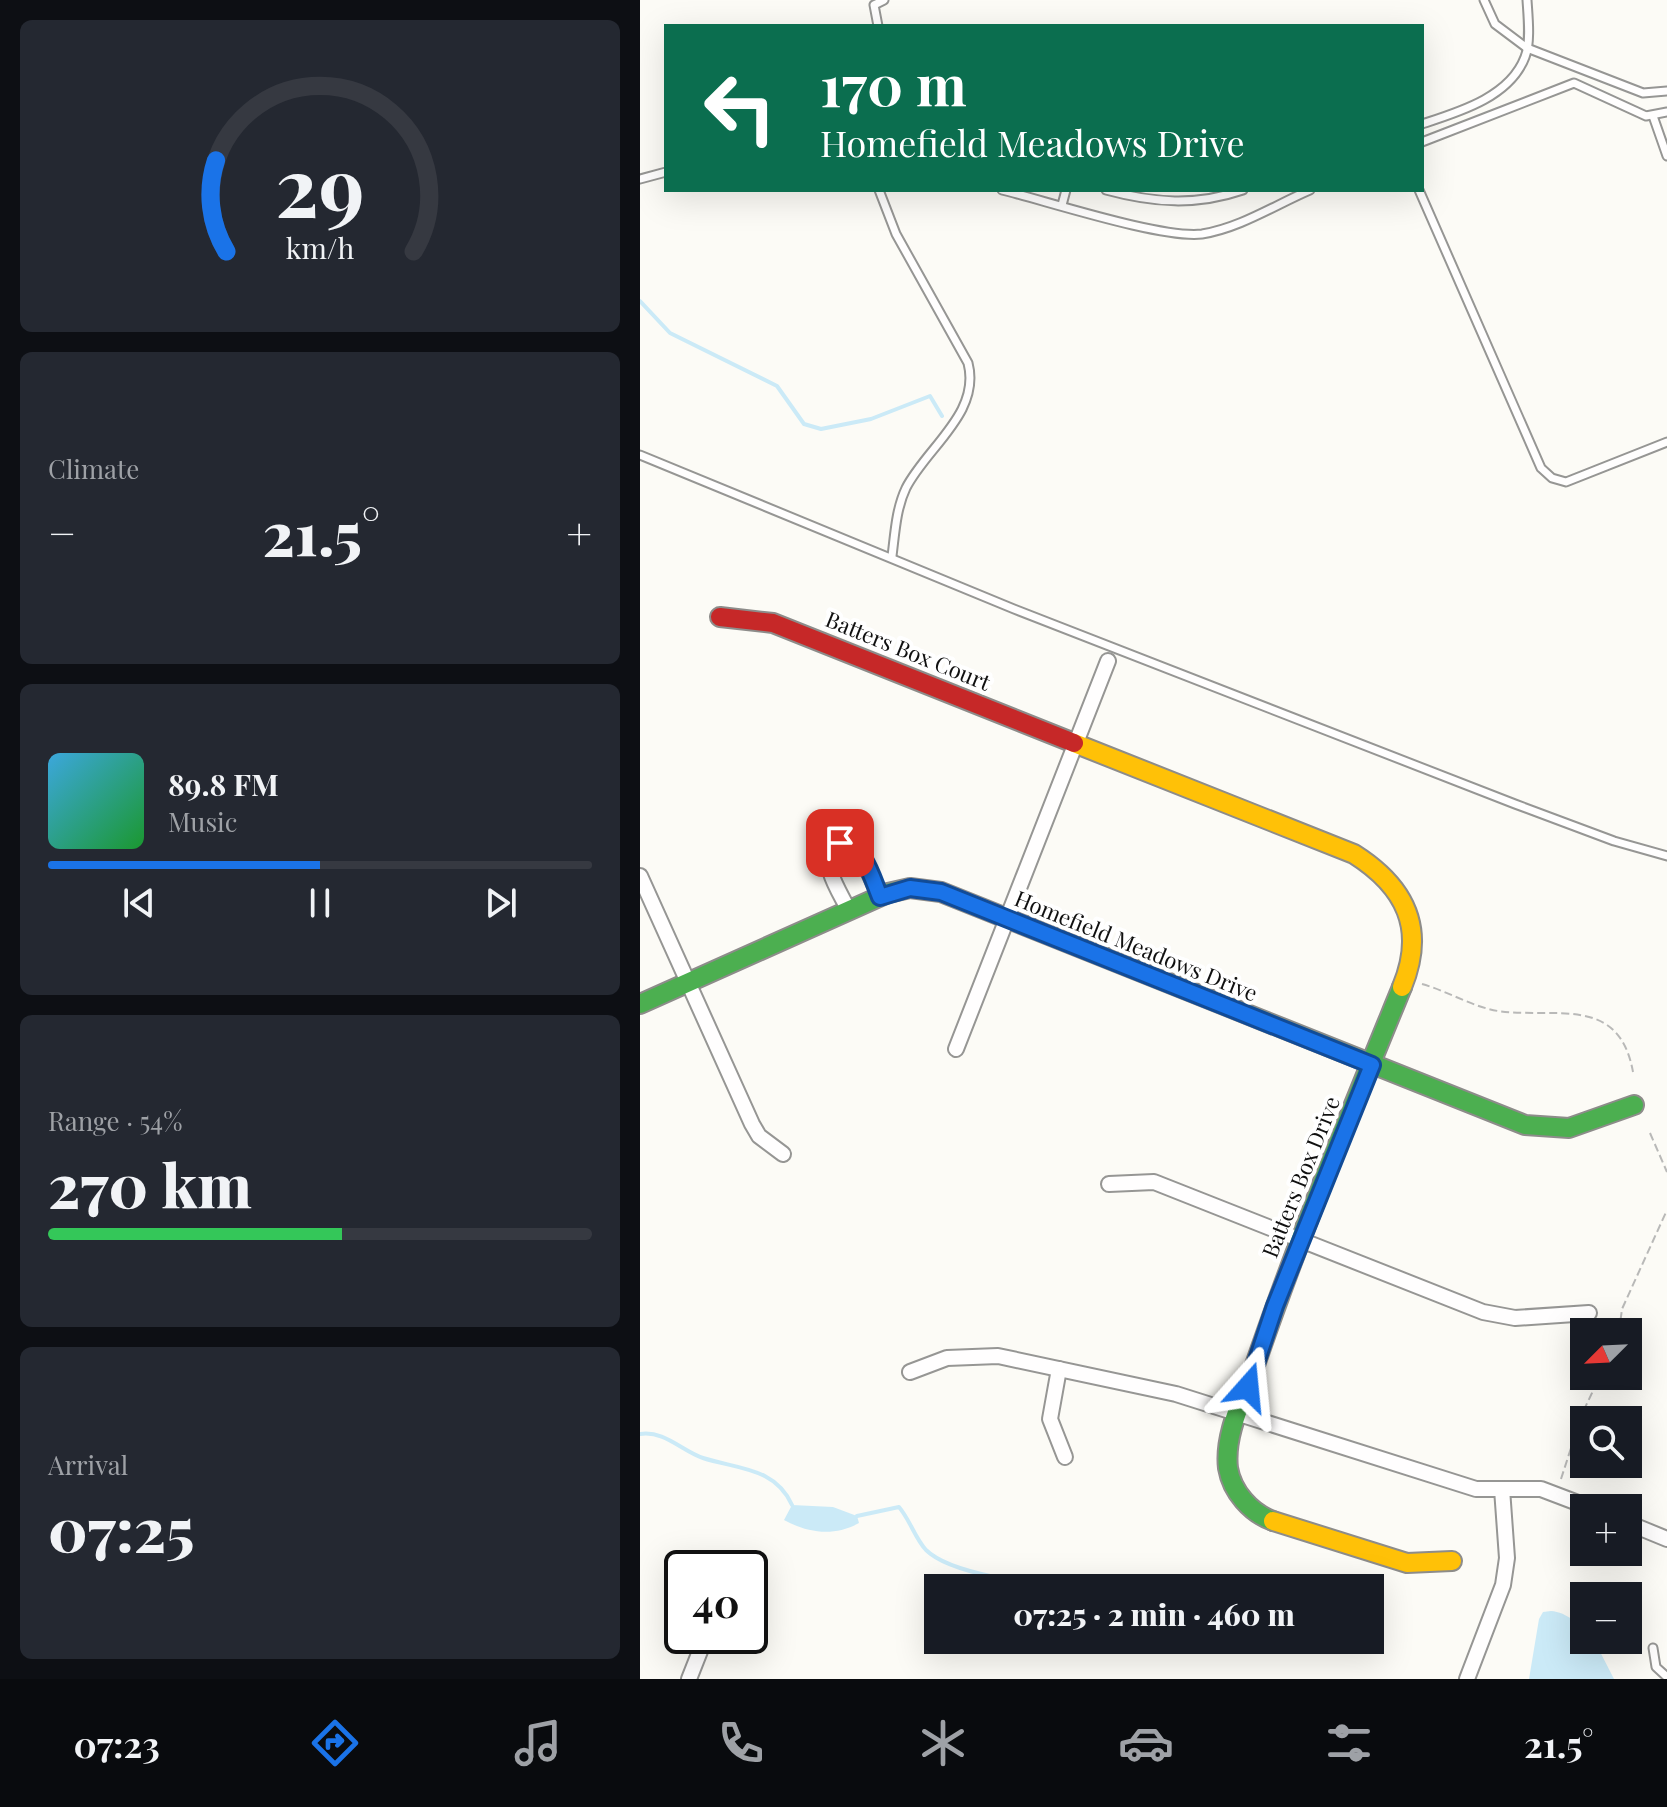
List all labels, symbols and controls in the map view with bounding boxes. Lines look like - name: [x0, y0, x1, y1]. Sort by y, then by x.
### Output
- text: 170 m: [820, 46, 967, 121]
- icon: left: [688, 56, 792, 160]
- text: Homefield Meadows Drive: [820, 118, 1245, 166]
- text: 29: [275, 127, 365, 238]
- text: km/h: [286, 228, 354, 266]
- text: Climate: [48, 451, 139, 486]
- text: 21.5°: [263, 491, 380, 571]
- text: −: [48, 502, 76, 561]
- text: +: [566, 502, 592, 561]
- street label: Batters Box Court: [822, 603, 996, 697]
- text: 89.8 FM: [168, 764, 279, 804]
- text: Music: [168, 804, 237, 839]
- pin: [806, 809, 874, 877]
- icon: arrive: [818, 821, 862, 865]
- icon: previous: [117, 881, 161, 925]
- icon: pause: [298, 881, 342, 925]
- icon: next: [479, 881, 523, 925]
- street label: Homefield Meadows Drive: [1010, 883, 1262, 1008]
- street label: Batters Box Drive: [1254, 1092, 1346, 1262]
- text: Range · 54%: [48, 1103, 182, 1138]
- text: 270 km: [48, 1143, 252, 1223]
- north arrow: [1570, 1318, 1642, 1390]
- map controls: [1570, 1318, 1642, 1654]
- position arrow: [1206, 1345, 1290, 1429]
- button: search: [1570, 1406, 1642, 1478]
- text: Arrival: [48, 1447, 128, 1482]
- text: 07:25: [48, 1487, 195, 1567]
- button: +: [1570, 1494, 1642, 1566]
- speed limit sign: 40: [664, 1550, 768, 1654]
- button: −: [1570, 1582, 1642, 1654]
- text: 07:25 · 2 min · 460 m: [1013, 1594, 1295, 1634]
- icon: directions: [307, 1715, 363, 1771]
- icon: music: [510, 1715, 566, 1771]
- icon: phone: [713, 1715, 769, 1771]
- icon: climate: [915, 1715, 971, 1771]
- icon: car: [1118, 1715, 1174, 1771]
- icon: filters: [1321, 1715, 1377, 1771]
- text: 07:23: [73, 1719, 160, 1767]
- text: 21.5°: [1524, 1719, 1594, 1767]

